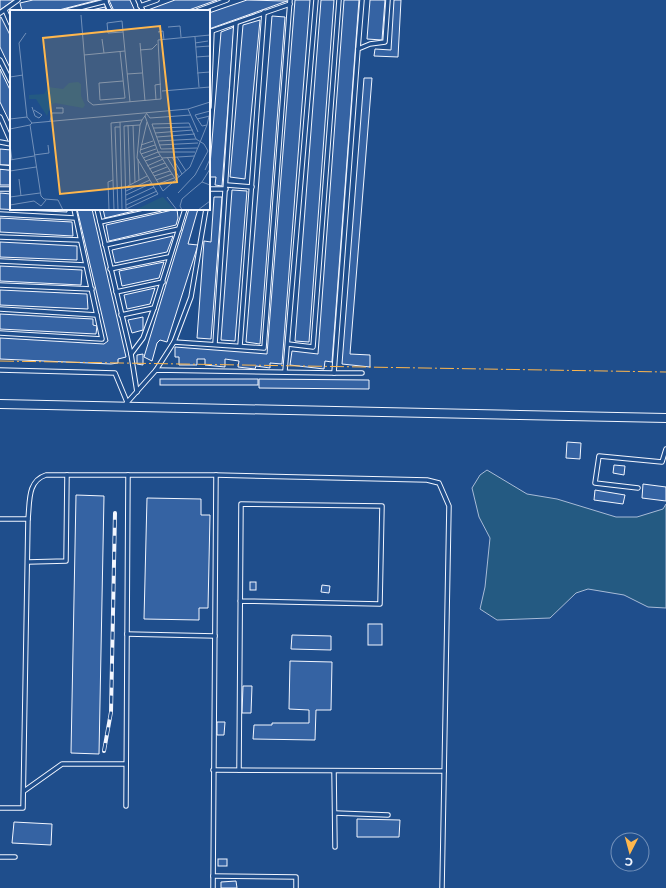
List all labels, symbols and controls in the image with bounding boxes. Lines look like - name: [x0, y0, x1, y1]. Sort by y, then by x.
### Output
- inset map: [10, 10, 210, 210]
- north arrow: [610, 832, 650, 872]
- text: С: [624, 855, 634, 869]

